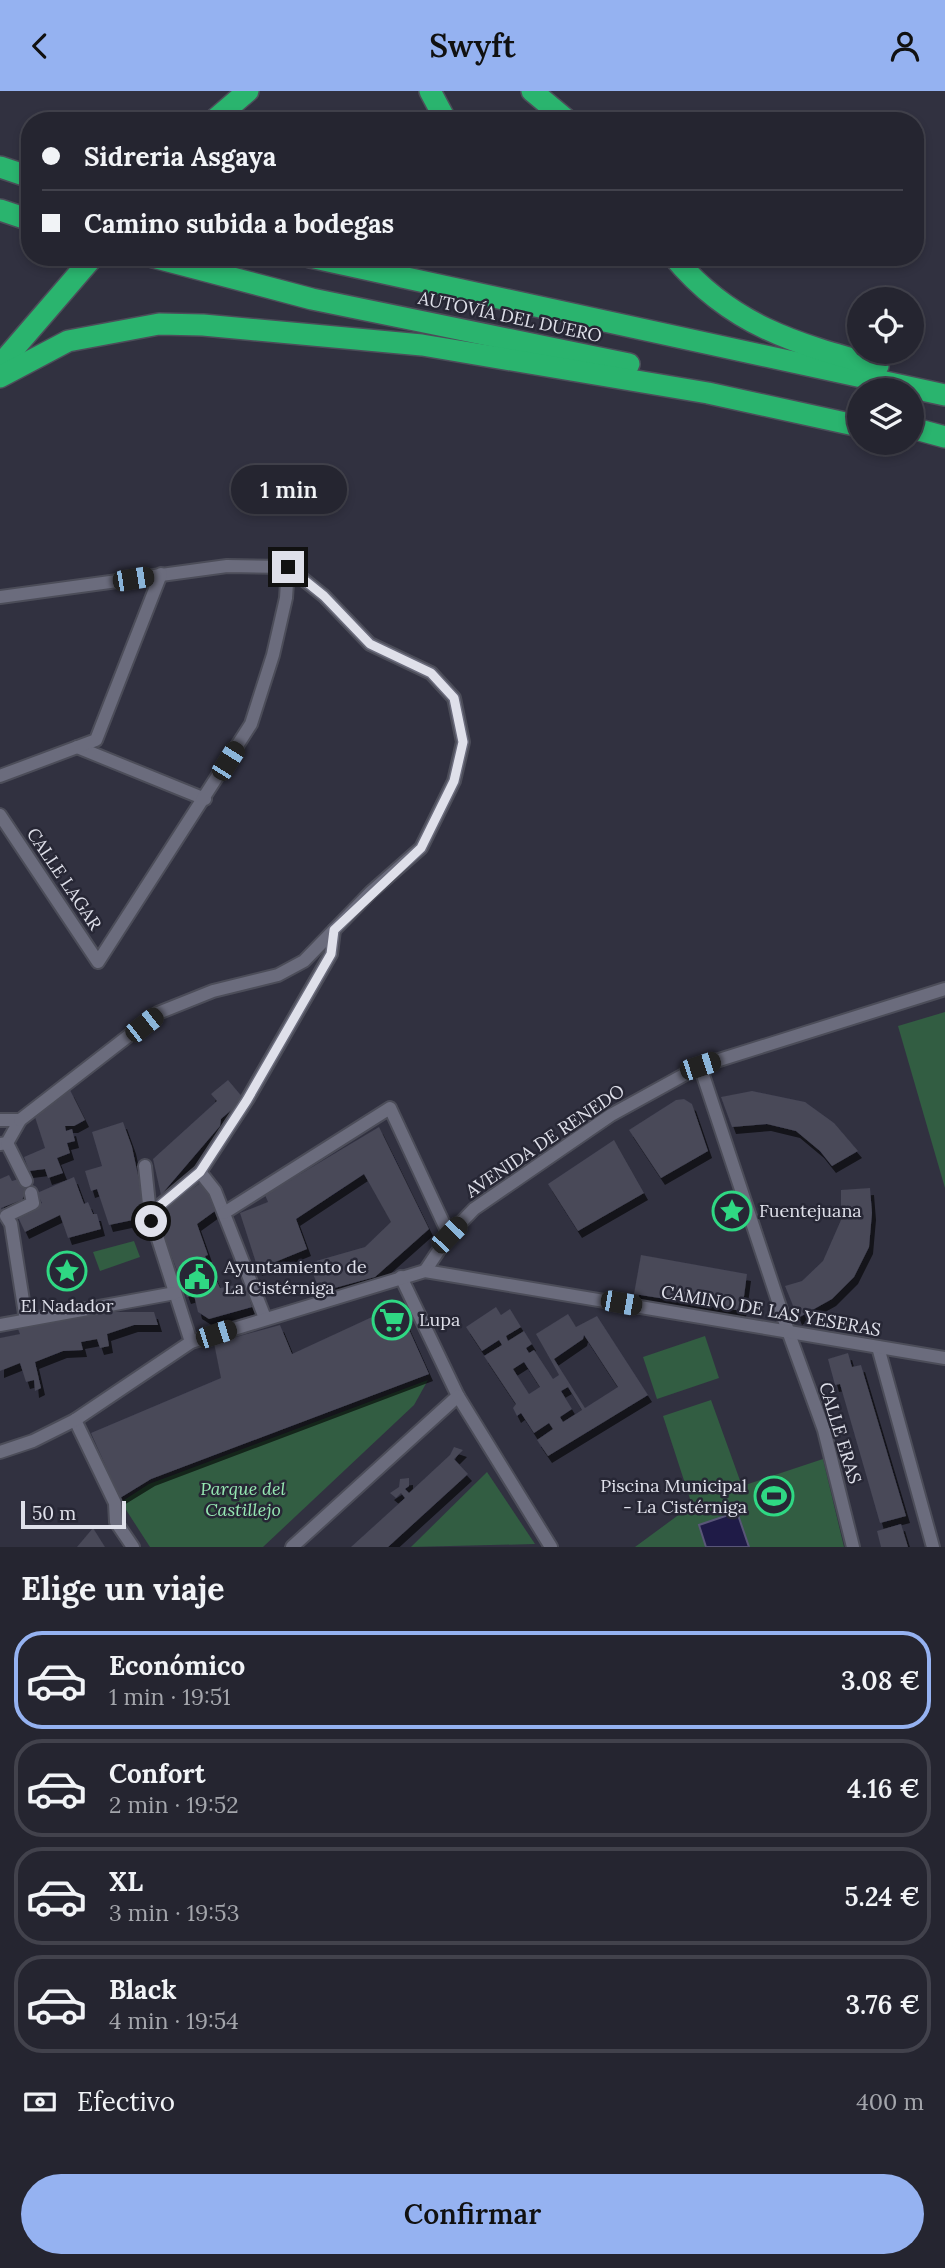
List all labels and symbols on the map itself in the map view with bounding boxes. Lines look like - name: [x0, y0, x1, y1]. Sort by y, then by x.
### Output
- street label: AUTOVÍA DEL DUERO: [415, 286, 604, 347]
- callout: 1 min: [230, 465, 346, 515]
- route end: [272, 551, 304, 583]
- car: [111, 565, 156, 593]
- car: [208, 738, 249, 784]
- street label: CALLE LAGAR: [22, 823, 107, 935]
- car: [121, 1004, 168, 1046]
- car: [677, 1050, 724, 1082]
- street label: AVENIDA DE RENEDO: [460, 1079, 629, 1203]
- place icon: Fuentejuana: [711, 1190, 753, 1232]
- place label: Fuentejuana: [759, 1199, 862, 1222]
- route start: [135, 1205, 167, 1237]
- car: [427, 1213, 472, 1257]
- place icon: El Nadador: [46, 1250, 88, 1292]
- place label: Ayuntamiento de La Cistérniga: [223, 1255, 367, 1299]
- public building icon: Ayuntamiento de La Cistérniga: [176, 1256, 218, 1298]
- street label: CAMINO DE LAS YESERAS: [659, 1280, 883, 1341]
- car: [599, 1289, 644, 1317]
- place label: El Nadador: [21, 1294, 114, 1317]
- supermarket icon: Lupa: [371, 1299, 413, 1341]
- place label: Lupa: [419, 1308, 460, 1331]
- car: [193, 1318, 240, 1350]
- street label: CALLE ERAS: [814, 1379, 867, 1487]
- place label: Piscina Municipal - La Cistérniga: [600, 1474, 747, 1518]
- sports icon: Piscina Municipal - La Cistérniga: [753, 1475, 795, 1517]
- park label: Parque del Castillejo: [200, 1477, 286, 1521]
- scale bar: [21, 1498, 126, 1530]

